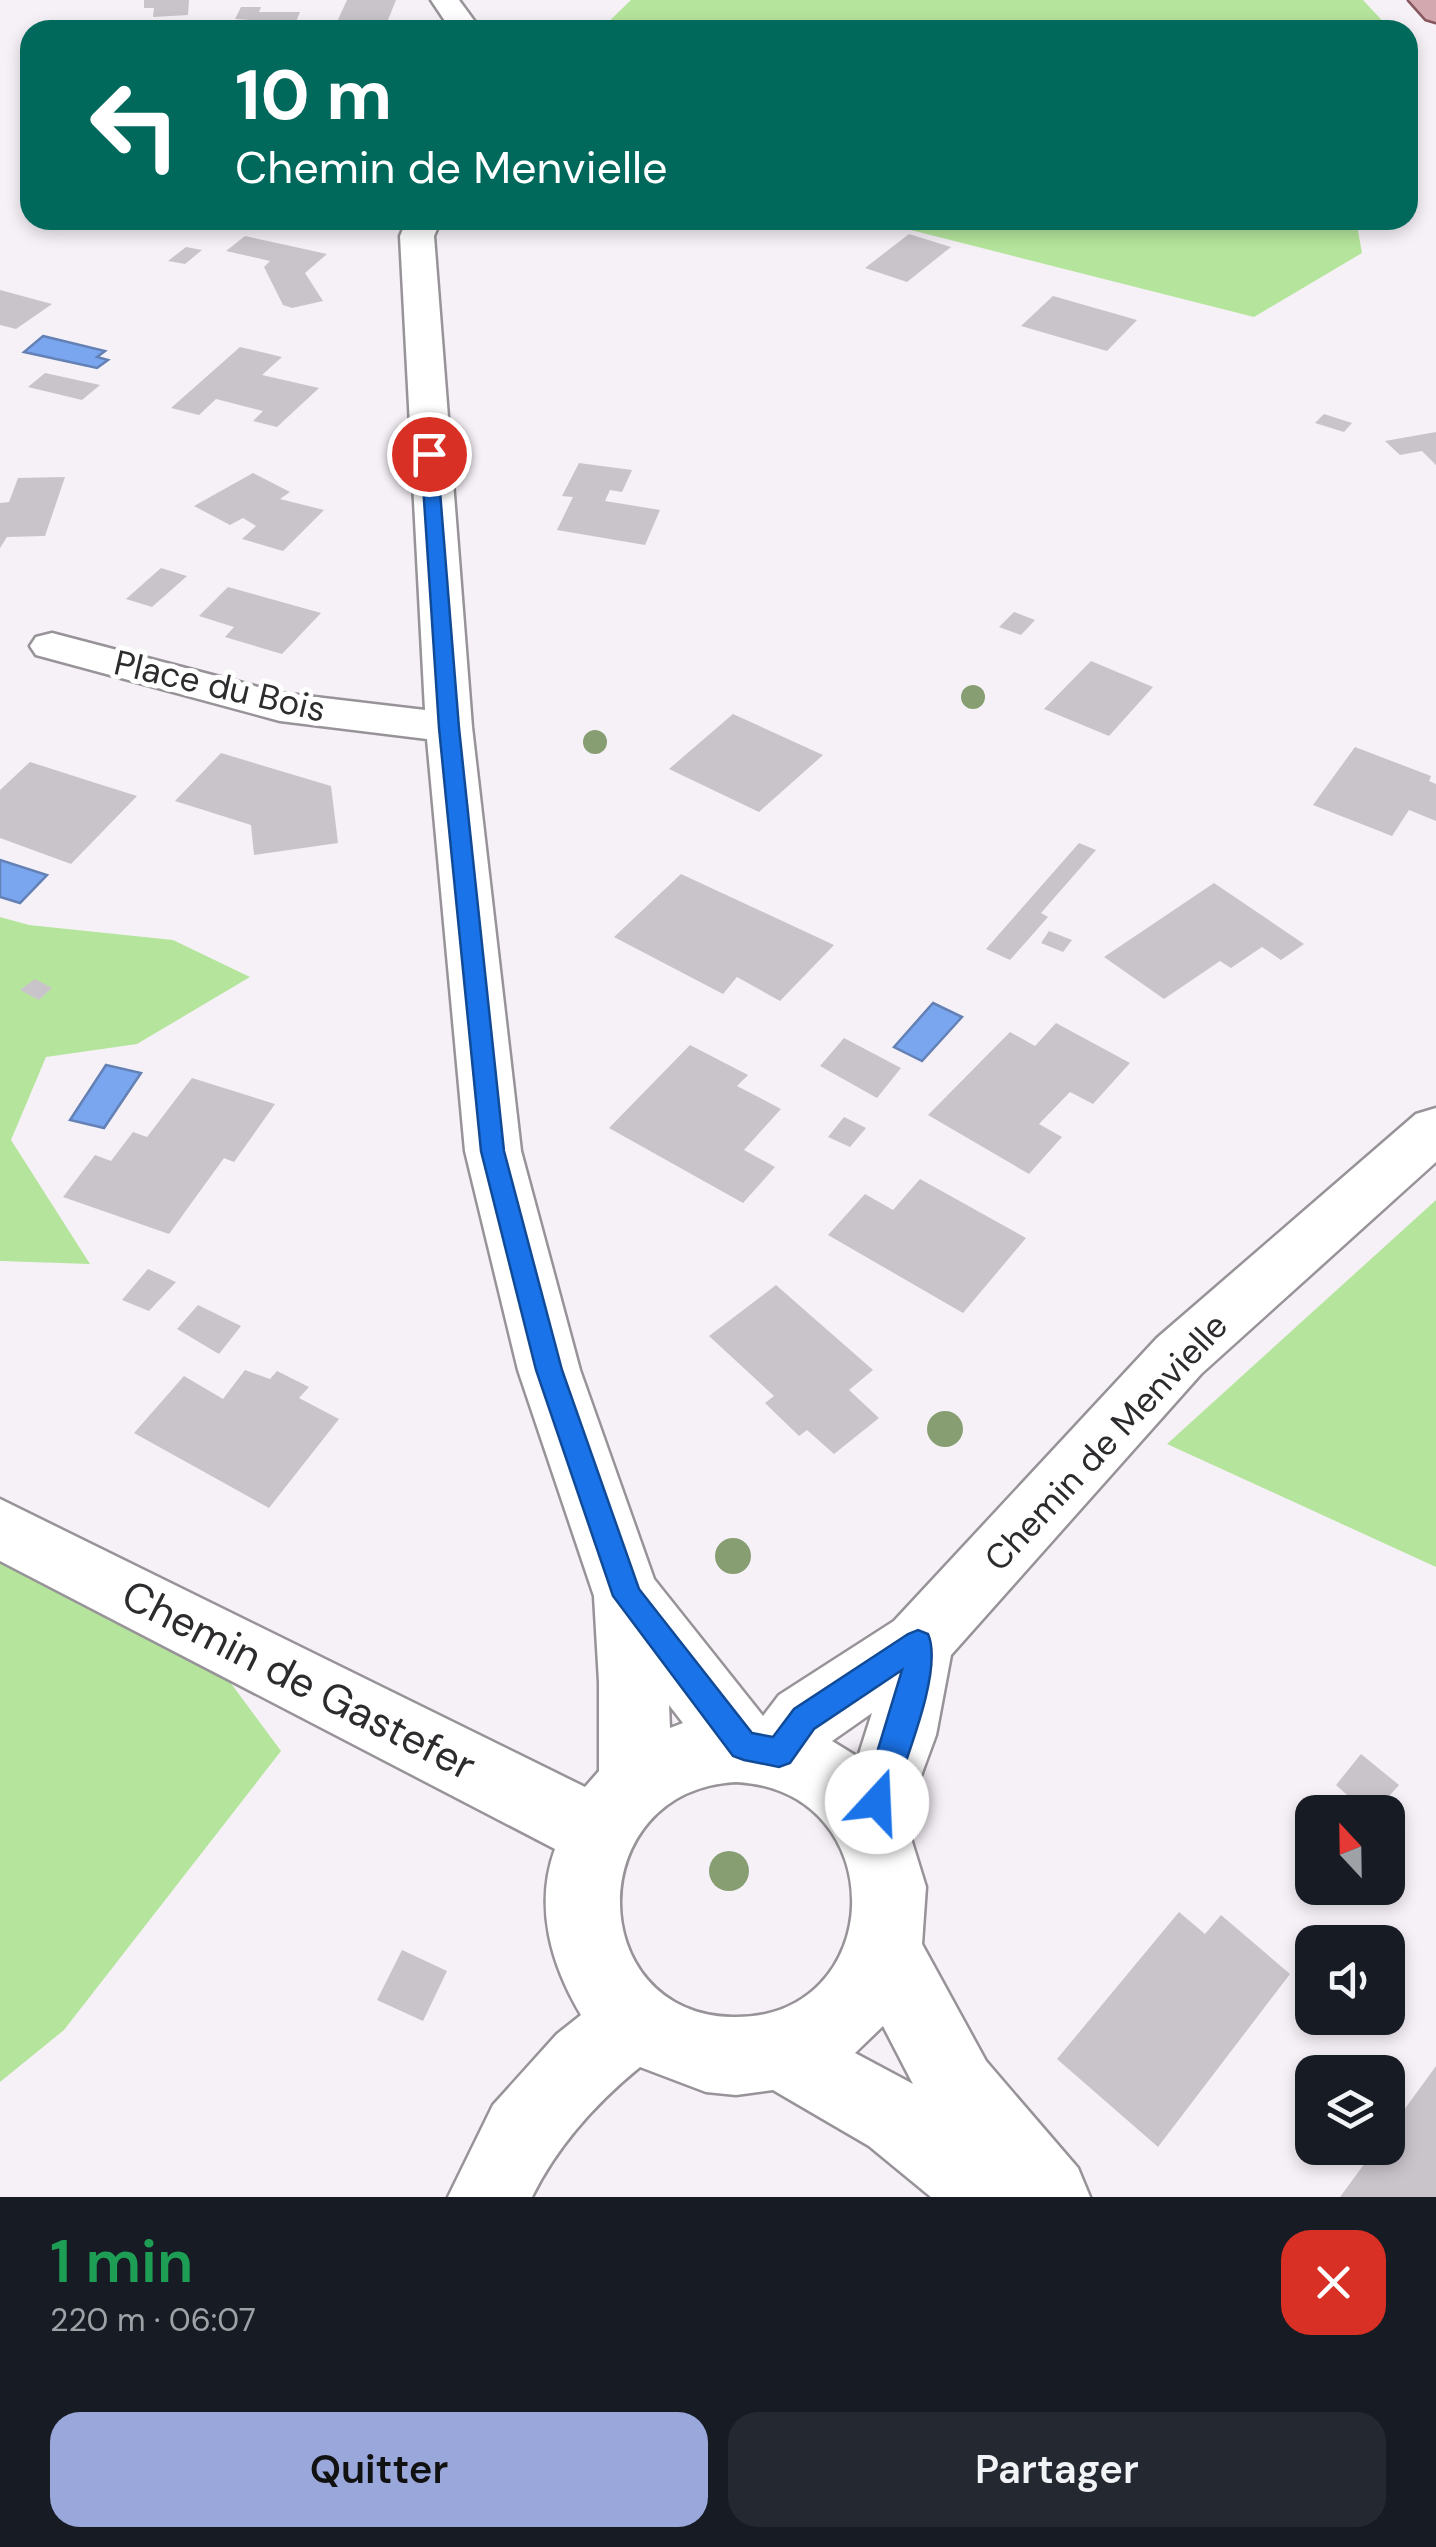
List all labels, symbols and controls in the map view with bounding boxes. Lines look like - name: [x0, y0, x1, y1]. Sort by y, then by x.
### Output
- text: 10 m: [235, 50, 392, 141]
- icon: left: [70, 60, 200, 190]
- text: Chemin de Menvielle: [235, 138, 668, 197]
- pin: [387, 412, 472, 497]
- icon: arrive: [402, 427, 457, 482]
- street label: Place du Bois: [110, 639, 330, 733]
- street label: Chemin de Menvielle: [974, 1303, 1238, 1581]
- street label: Chemin de Gastefer: [113, 1567, 485, 1793]
- position arrow: [825, 1750, 929, 1854]
- north arrow: [1295, 1795, 1405, 1905]
- map controls: [1295, 1795, 1405, 2165]
- button: sound: [1295, 1925, 1405, 2035]
- button: layers: [1295, 2055, 1405, 2165]
- text: 1 min: [50, 2222, 193, 2301]
- button: close: [1281, 2230, 1386, 2335]
- text: 220 m · 06:07: [50, 2299, 256, 2341]
- button: Quitter: [50, 2412, 708, 2527]
- button: Partager: [728, 2412, 1386, 2527]

